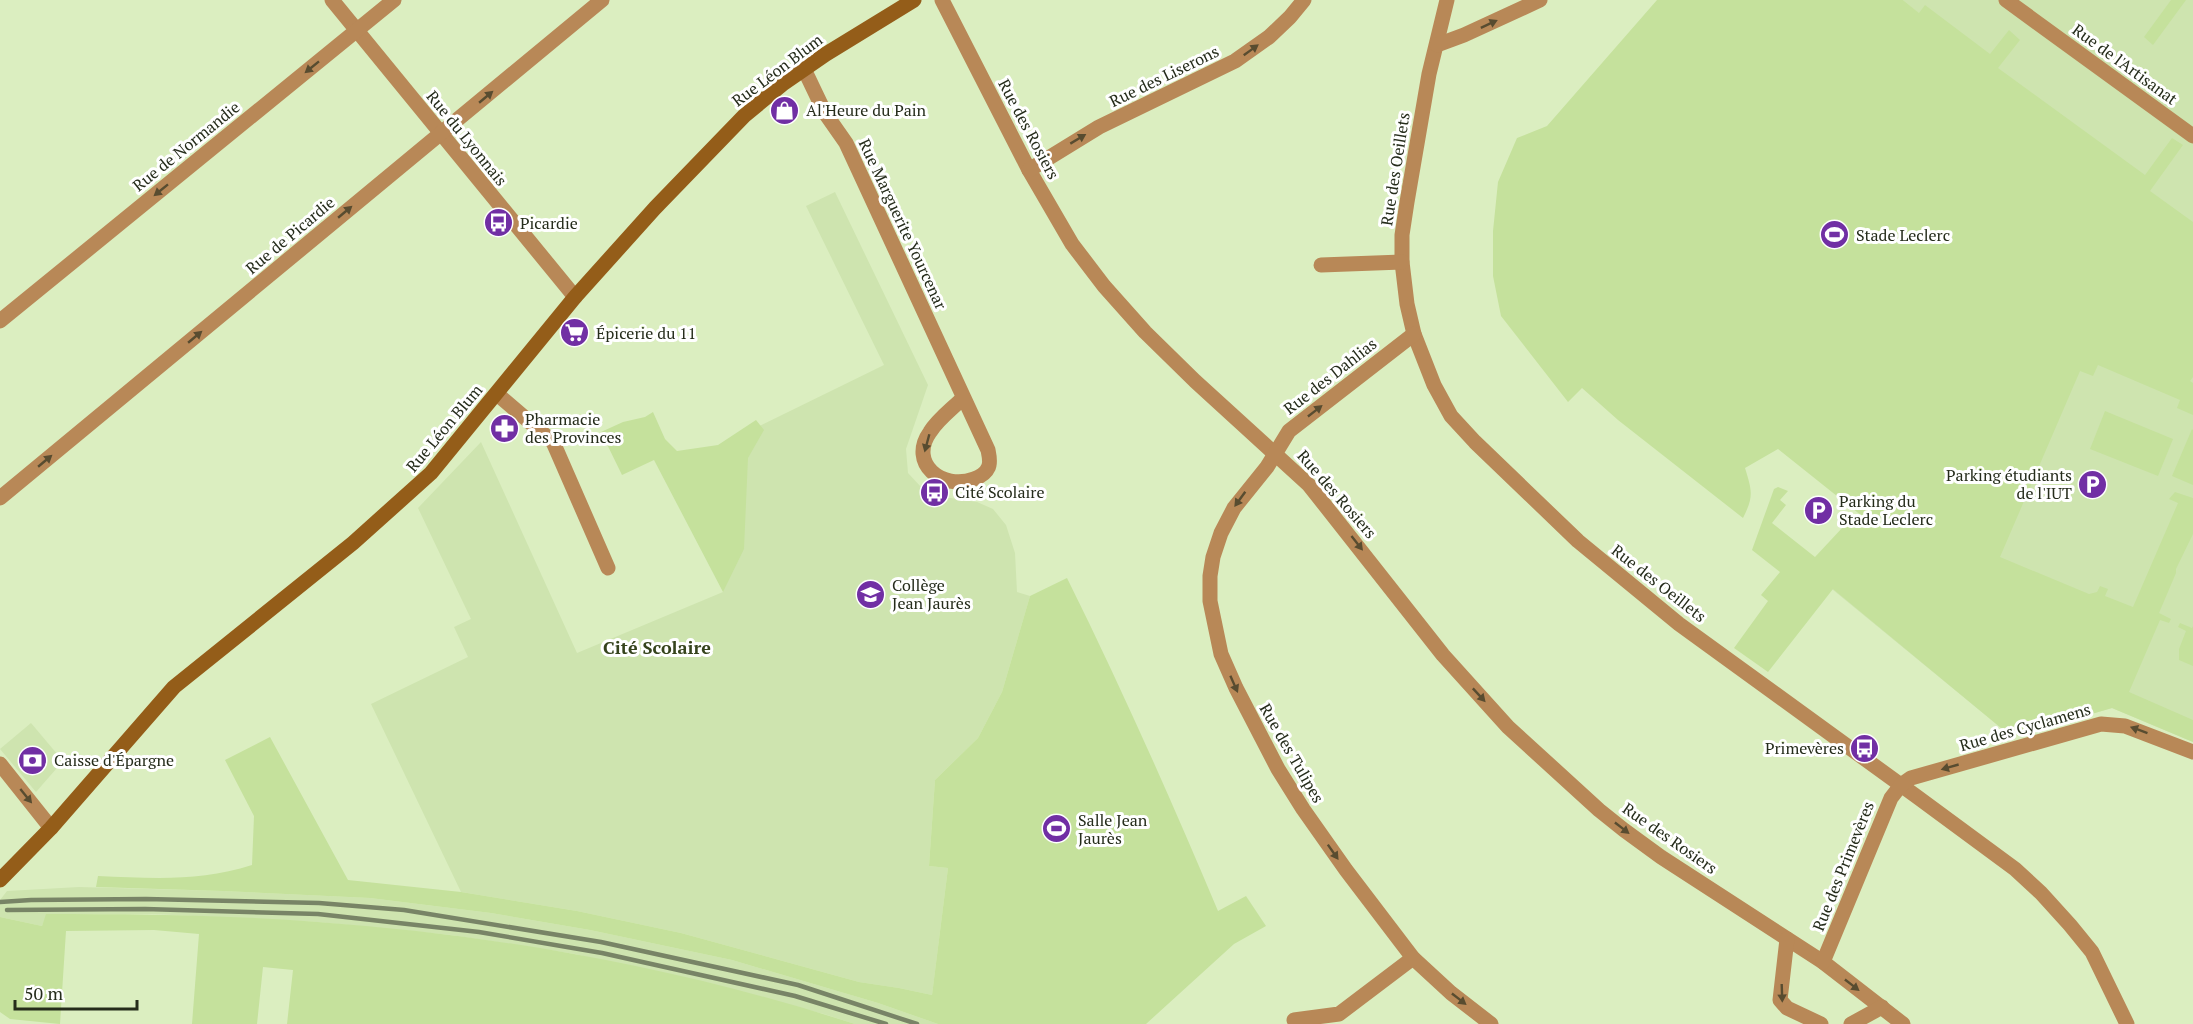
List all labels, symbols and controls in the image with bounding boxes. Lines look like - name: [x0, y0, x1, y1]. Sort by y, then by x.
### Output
- street label: Rue de l'Artisanat: [2068, 18, 2182, 110]
- one-way arrow: [1481, 19, 1498, 28]
- street label: Rue Léon Blum: [727, 29, 827, 111]
- street label: Rue des Liserons: [1106, 40, 1222, 112]
- one-way arrow: [1243, 44, 1259, 56]
- one-way arrow: [305, 60, 320, 73]
- street label: Rue des Rosiers: [993, 75, 1065, 183]
- street label: Rue du Lyonnais: [422, 86, 512, 190]
- one-way arrow: [478, 90, 494, 103]
- shop icon: Al'Heure du Pain: [769, 94, 801, 126]
- street label: Rue de Normandie: [128, 96, 244, 196]
- place label: Al'Heure du Pain: [806, 99, 927, 121]
- street label: Rue des Oeillets: [1375, 111, 1415, 227]
- one-way arrow: [1070, 134, 1086, 145]
- street label: Rue Marguerite Yourcenar: [854, 135, 953, 314]
- one-way arrow: [153, 183, 168, 196]
- street label: Rue de Picardie: [241, 191, 339, 279]
- one-way arrow: [338, 207, 353, 219]
- bus stop icon: Picardie: [483, 207, 515, 239]
- place label: Picardie: [520, 212, 578, 234]
- sports icon: Stade Leclerc: [1819, 219, 1851, 251]
- place label: Stade Leclerc: [1856, 224, 1950, 246]
- supermarket icon: Épicerie du 11: [559, 317, 591, 349]
- place label: Épicerie du 11: [596, 322, 696, 344]
- one-way arrow: [187, 331, 202, 344]
- street label: Rue des Dahlias: [1279, 333, 1381, 419]
- street label: Rue Léon Blum: [401, 379, 487, 476]
- one-way arrow: [1307, 404, 1323, 417]
- place label: Pharmacie des Provinces: [525, 408, 622, 448]
- pharmacy icon: Pharmacie des Provinces: [488, 412, 520, 444]
- one-way arrow: [921, 434, 931, 452]
- street label: Rue des Rosiers: [1292, 445, 1382, 543]
- one-way arrow: [37, 455, 52, 468]
- place label: Parking étudiants de l'IUT: [1946, 464, 2072, 504]
- parking icon: Parking étudiants de l'IUT: [2077, 468, 2109, 500]
- bus stop icon: Cité Scolaire: [918, 476, 950, 508]
- place label: Cité Scolaire: [955, 481, 1045, 503]
- place label: Parking du Stade Leclerc: [1839, 490, 1933, 530]
- one-way arrow: [1234, 491, 1246, 507]
- parking icon: Parking du Stade Leclerc: [1802, 494, 1834, 526]
- one-way arrow: [1350, 536, 1362, 551]
- street label: Rue des Oeillets: [1607, 539, 1711, 627]
- place label: Collège Jean Jaurès: [892, 574, 971, 614]
- school or university icon: Collège Jean Jaurès: [855, 578, 887, 610]
- district label: Cité Scolaire: [603, 635, 711, 659]
- one-way arrow: [1230, 675, 1239, 692]
- one-way arrow: [1472, 688, 1486, 703]
- street label: Rue des Cyclamens: [1957, 698, 2093, 756]
- street label: Rue des Tulipes: [1255, 699, 1329, 807]
- one-way arrow: [2129, 725, 2147, 735]
- bus stop icon: Primevères: [1849, 732, 1881, 764]
- place label: Primevères: [1765, 737, 1844, 759]
- bank icon: Caisse d'Épargne: [17, 744, 49, 776]
- place label: Caisse d'Épargne: [54, 749, 174, 771]
- one-way arrow: [1941, 763, 1959, 772]
- one-way arrow: [19, 789, 31, 804]
- street label: Rue des Rosiers: [1618, 797, 1722, 879]
- street label: Rue des Primevères: [1807, 798, 1879, 934]
- place label: Salle Jean Jaurès: [1078, 809, 1148, 849]
- sports icon: Salle Jean Jaurès: [1041, 813, 1073, 845]
- one-way arrow: [1614, 821, 1629, 833]
- one-way arrow: [1327, 843, 1339, 859]
- scale bar: [15, 973, 136, 1011]
- one-way arrow: [1845, 978, 1860, 990]
- text: 50 m: [24, 981, 64, 1005]
- one-way arrow: [1777, 984, 1786, 1003]
- one-way arrow: [1451, 993, 1467, 1006]

